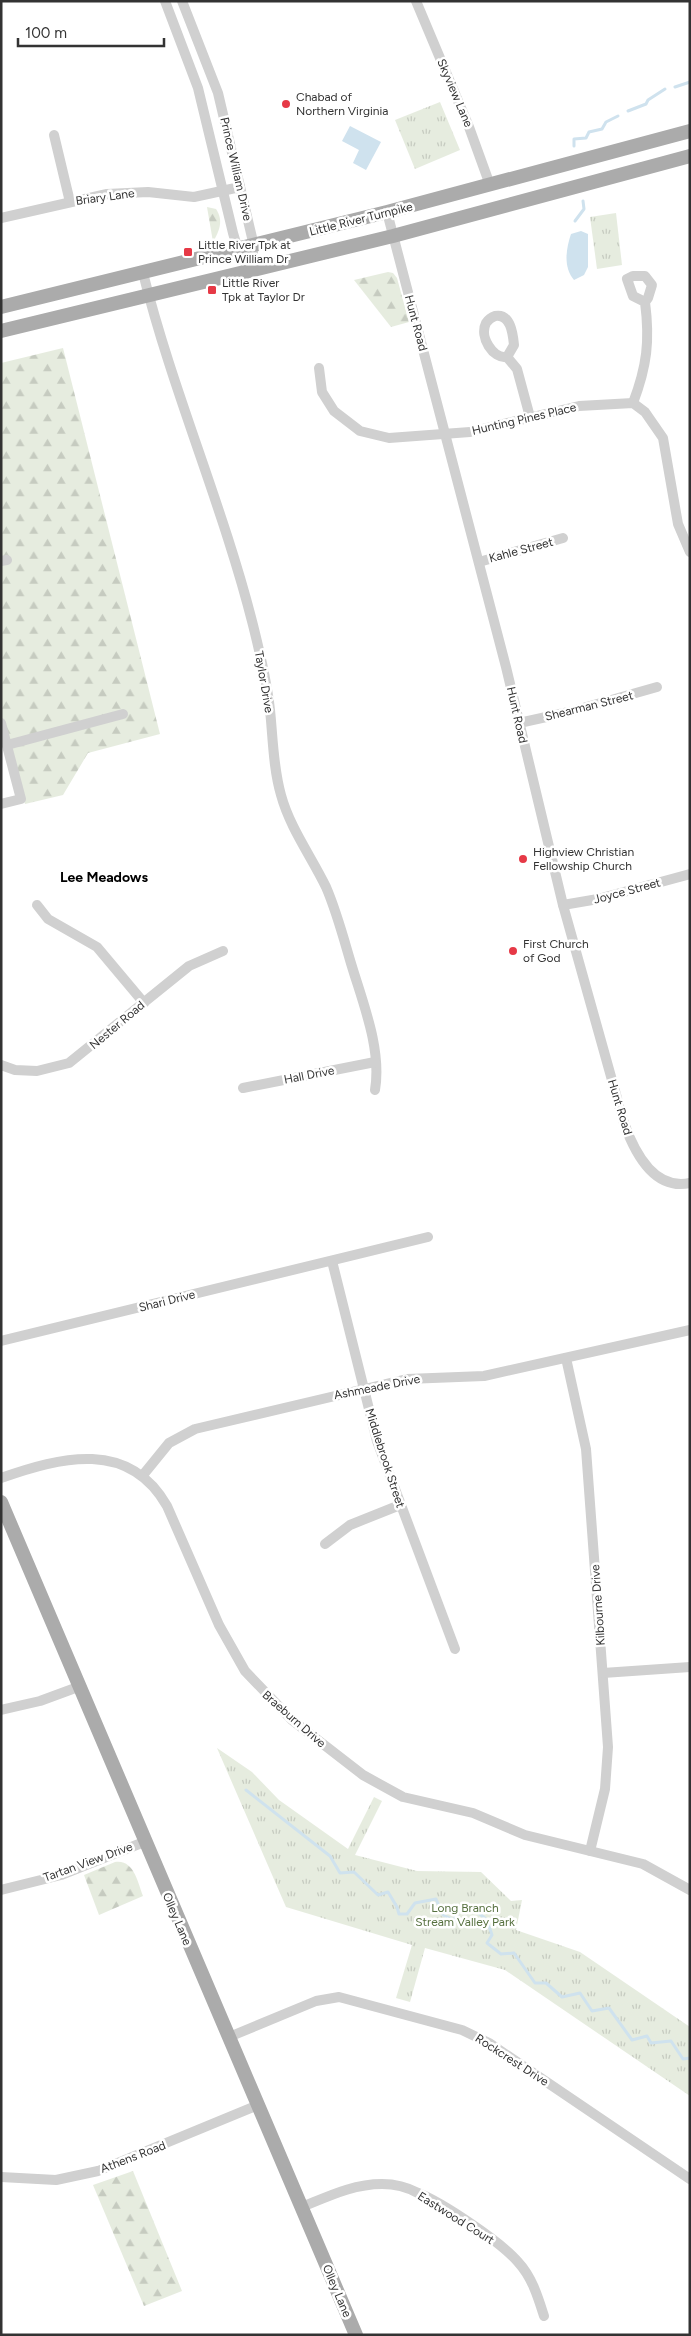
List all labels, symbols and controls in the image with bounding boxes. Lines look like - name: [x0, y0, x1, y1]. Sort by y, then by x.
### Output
- scale bar: [18, 15, 164, 47]
- text: 100 m: [25, 24, 67, 42]
- street label: Skyview Lane: [434, 57, 476, 130]
- place label: Chabad of Northern Virginia: [296, 90, 388, 118]
- marker: Chabad of Northern Virginia: [280, 98, 292, 110]
- street label: Prince William Drive: [217, 116, 255, 223]
- street label: Briary Lane: [75, 186, 136, 208]
- street label: Little River Turnpike: [308, 199, 414, 239]
- place label: Little River Tpk at Prince William Dr: [198, 238, 291, 266]
- marker: Little River Tpk at Prince William Dr: [182, 246, 194, 258]
- place label: Little River Tpk at Taylor Dr: [222, 276, 305, 304]
- marker: Little River Tpk at Taylor Dr: [206, 284, 218, 296]
- street label: Hunt Road: [402, 293, 430, 353]
- street label: Hunting Pines Place: [470, 400, 578, 438]
- street label: Kahle Street: [487, 535, 555, 565]
- street label: Taylor Drive: [252, 650, 276, 714]
- street label: Hunt Road: [504, 685, 530, 745]
- street label: Shearman Street: [543, 688, 635, 724]
- place label: Highview Christian Fellowship Church: [533, 845, 634, 873]
- marker: Highview Christian Fellowship Church: [517, 853, 529, 865]
- district label: Lee Meadows: [60, 869, 148, 886]
- street label: Joyce Street: [592, 875, 662, 907]
- place label: First Church of God: [523, 937, 589, 965]
- marker: First Church of God: [507, 945, 519, 957]
- street label: Nester Road: [87, 998, 147, 1052]
- street label: Hall Drive: [283, 1063, 336, 1087]
- street label: Hunt Road: [605, 1077, 635, 1137]
- street label: Shari Drive: [137, 1287, 197, 1315]
- street label: Ashmeade Drive: [333, 1372, 422, 1402]
- street label: Middlebrook Street: [362, 1407, 408, 1510]
- street label: Kilbourne Drive: [588, 1563, 608, 1646]
- street label: Braeburn Drive: [259, 1688, 329, 1751]
- street label: Tartan View Drive: [41, 1839, 135, 1885]
- street label: Olley Lane: [160, 1891, 195, 1948]
- park label: Long Branch Stream Valley Park: [415, 1901, 515, 1929]
- street label: Rockcrest Drive: [473, 2031, 552, 2089]
- street label: Athens Road: [98, 2138, 168, 2176]
- street label: Eastwood Court: [415, 2189, 497, 2247]
- street label: Olley Lane: [320, 2263, 355, 2320]

